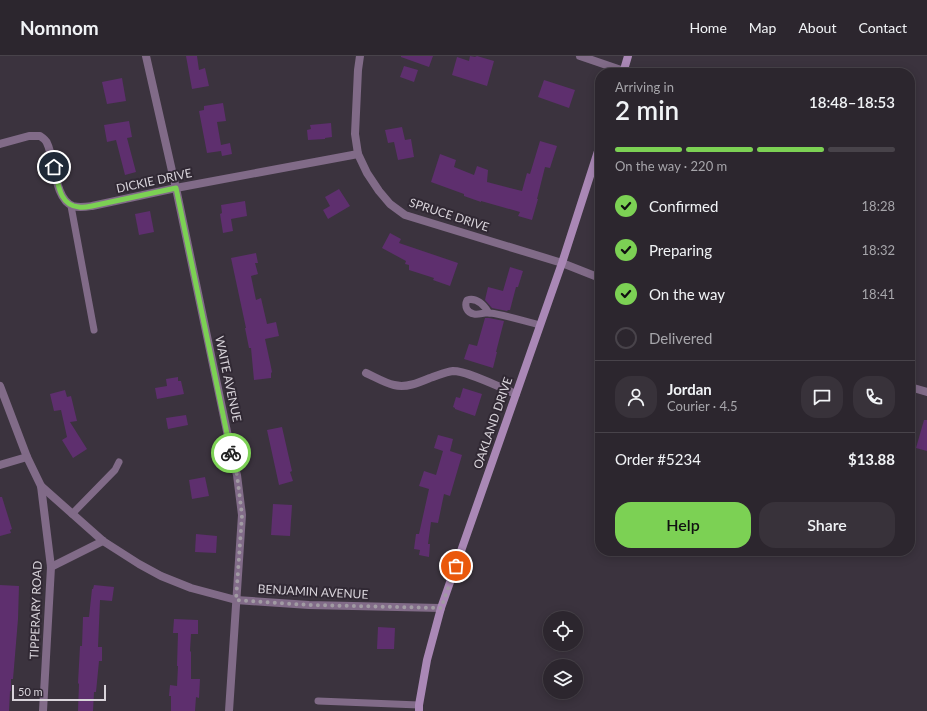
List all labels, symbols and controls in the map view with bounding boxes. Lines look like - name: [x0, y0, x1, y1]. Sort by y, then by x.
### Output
- text: Nomnom: [20, 16, 99, 39]
- text: Home: [689, 19, 727, 36]
- text: Map: [749, 19, 776, 36]
- text: About: [798, 19, 836, 36]
- text: Contact: [858, 19, 907, 36]
- text: Arriving in: [615, 79, 674, 95]
- text: 18:48–18:53: [809, 93, 895, 111]
- text: 2 min: [615, 94, 679, 126]
- pin: [37, 150, 71, 184]
- icon: home: [43, 156, 65, 178]
- text: On the way · 220 m: [615, 158, 727, 174]
- street label: DICKIE DRIVE: [115, 165, 193, 196]
- street label: SPRUCE DRIVE: [407, 195, 491, 235]
- icon: check: [615, 195, 637, 217]
- text: Confirmed: [649, 197, 718, 215]
- text: 18:28: [862, 198, 895, 214]
- icon: check: [615, 239, 637, 261]
- text: Preparing: [649, 241, 712, 259]
- text: 18:32: [862, 242, 895, 258]
- icon: check: [615, 283, 637, 305]
- text: On the way: [649, 285, 725, 303]
- text: 18:41: [862, 286, 895, 302]
- text: Delivered: [649, 329, 712, 347]
- street label: WAITE AVENUE: [212, 335, 245, 423]
- street label: OAKLAND DRIVE: [470, 375, 515, 471]
- button: person: [615, 376, 657, 418]
- button: chat: [801, 376, 843, 418]
- button: phone: [853, 376, 895, 418]
- text: Jordan: [667, 380, 712, 398]
- text: Courier · 4.5: [667, 398, 738, 414]
- courier: [211, 433, 251, 473]
- icon: bike: [220, 442, 242, 464]
- text: Order #5234: [615, 450, 701, 468]
- text: $13.88: [848, 450, 895, 468]
- button: Help: [615, 502, 751, 548]
- button: Share: [759, 502, 895, 548]
- pin: [439, 549, 473, 583]
- icon: bag: [445, 555, 467, 577]
- street label: TIPPERARY ROAD: [26, 560, 45, 660]
- street label: BENJAMIN AVENUE: [257, 581, 369, 602]
- map controls: [543, 611, 583, 699]
- button: locate: [543, 611, 583, 651]
- button: layers: [543, 659, 583, 699]
- scale bar: [12, 683, 106, 702]
- text: 50 m: [18, 685, 43, 698]

